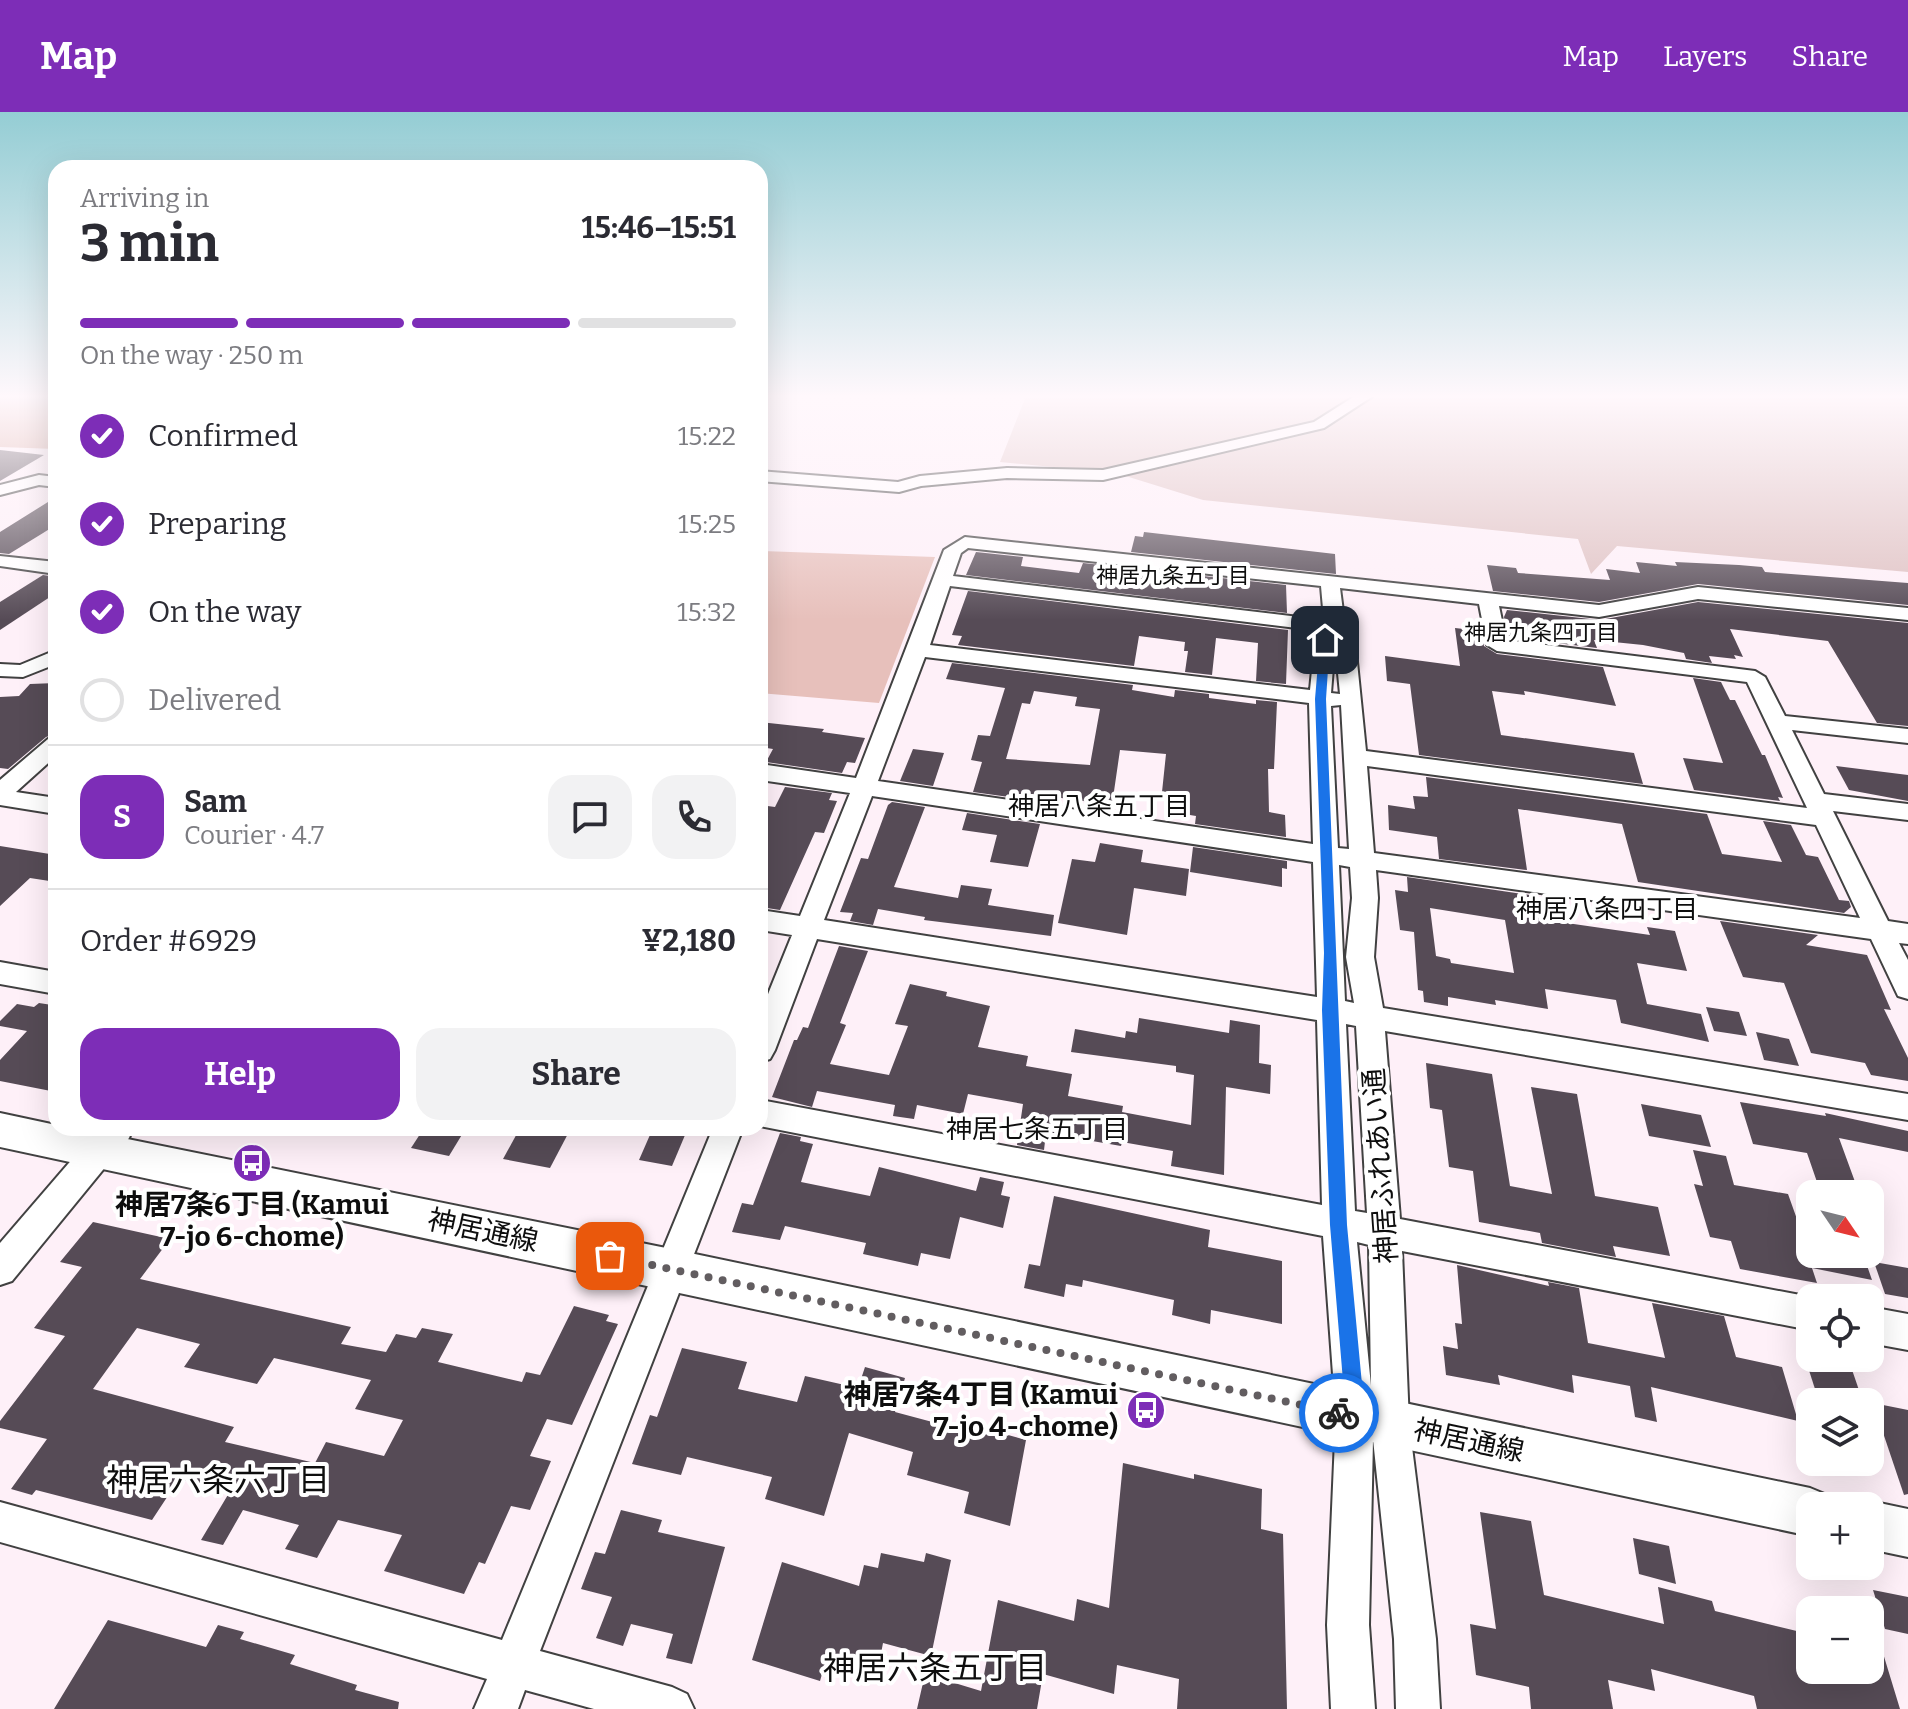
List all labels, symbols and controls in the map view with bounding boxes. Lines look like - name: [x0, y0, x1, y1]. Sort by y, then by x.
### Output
- text: Map: [40, 33, 117, 79]
- text: Map: [1562, 40, 1619, 73]
- text: Layers: [1663, 40, 1747, 73]
- text: Share: [1791, 40, 1868, 73]
- text: Arriving in: [80, 183, 209, 214]
- text: 15:46–15:51: [582, 210, 736, 246]
- text: 3 min: [80, 212, 219, 275]
- text: On the way · 250 m: [80, 340, 303, 371]
- icon: check: [80, 414, 124, 458]
- text: Confirmed: [148, 418, 298, 454]
- text: 15:22: [678, 421, 736, 452]
- icon: check: [80, 502, 124, 546]
- text: Preparing: [148, 506, 286, 542]
- text: 15:25: [678, 509, 736, 540]
- district label: 神居九条五丁目: [1096, 562, 1250, 589]
- icon: check: [80, 590, 124, 634]
- text: On the way: [148, 594, 301, 630]
- text: 15:32: [677, 597, 736, 628]
- pin: [1291, 606, 1359, 674]
- icon: home: [1303, 618, 1347, 662]
- district label: 神居九条四丁目: [1464, 619, 1618, 646]
- text: Delivered: [148, 682, 281, 718]
- button: chat: [548, 775, 632, 859]
- button: phone: [652, 775, 736, 859]
- text: Sam: [184, 784, 247, 820]
- district label: 神居八条五丁目: [1008, 791, 1190, 822]
- text: S: [113, 799, 131, 835]
- text: Courier · 4.7: [184, 820, 324, 851]
- district label: 神居八条四丁目: [1516, 894, 1698, 925]
- text: Order #6929: [80, 923, 257, 959]
- text: ¥2,180: [641, 923, 736, 959]
- button: Help: [80, 1028, 400, 1120]
- button: Share: [416, 1028, 736, 1120]
- street label: 神居ふれあい通: [1357, 1067, 1404, 1265]
- district label: 神居七条五丁目: [946, 1114, 1128, 1145]
- bus stop icon: 神居7条6丁目 (Kamui 7-jo 6-chome): [231, 1142, 273, 1184]
- north arrow: [1796, 1180, 1884, 1268]
- map controls: [1796, 1180, 1884, 1684]
- place label: 神居7条6丁目 (Kamui 7-jo 6-chome): [115, 1188, 389, 1253]
- street label: 神居通線: [425, 1203, 541, 1258]
- pin: [576, 1222, 644, 1290]
- icon: bag: [588, 1234, 632, 1278]
- button: locate: [1796, 1284, 1884, 1372]
- courier: [1299, 1373, 1379, 1453]
- place label: 神居7条4丁目 (Kamui 7-jo 4-chome): [844, 1378, 1118, 1443]
- button: layers: [1796, 1388, 1884, 1476]
- bus stop icon: 神居7条4丁目 (Kamui 7-jo 4-chome): [1125, 1389, 1167, 1431]
- icon: bike: [1317, 1391, 1361, 1435]
- street label: 神居通線: [1411, 1413, 1527, 1468]
- district label: 神居六条六丁目: [106, 1461, 330, 1499]
- button: +: [1796, 1492, 1884, 1580]
- button: −: [1796, 1596, 1884, 1684]
- district label: 神居六条五丁目: [823, 1649, 1047, 1687]

